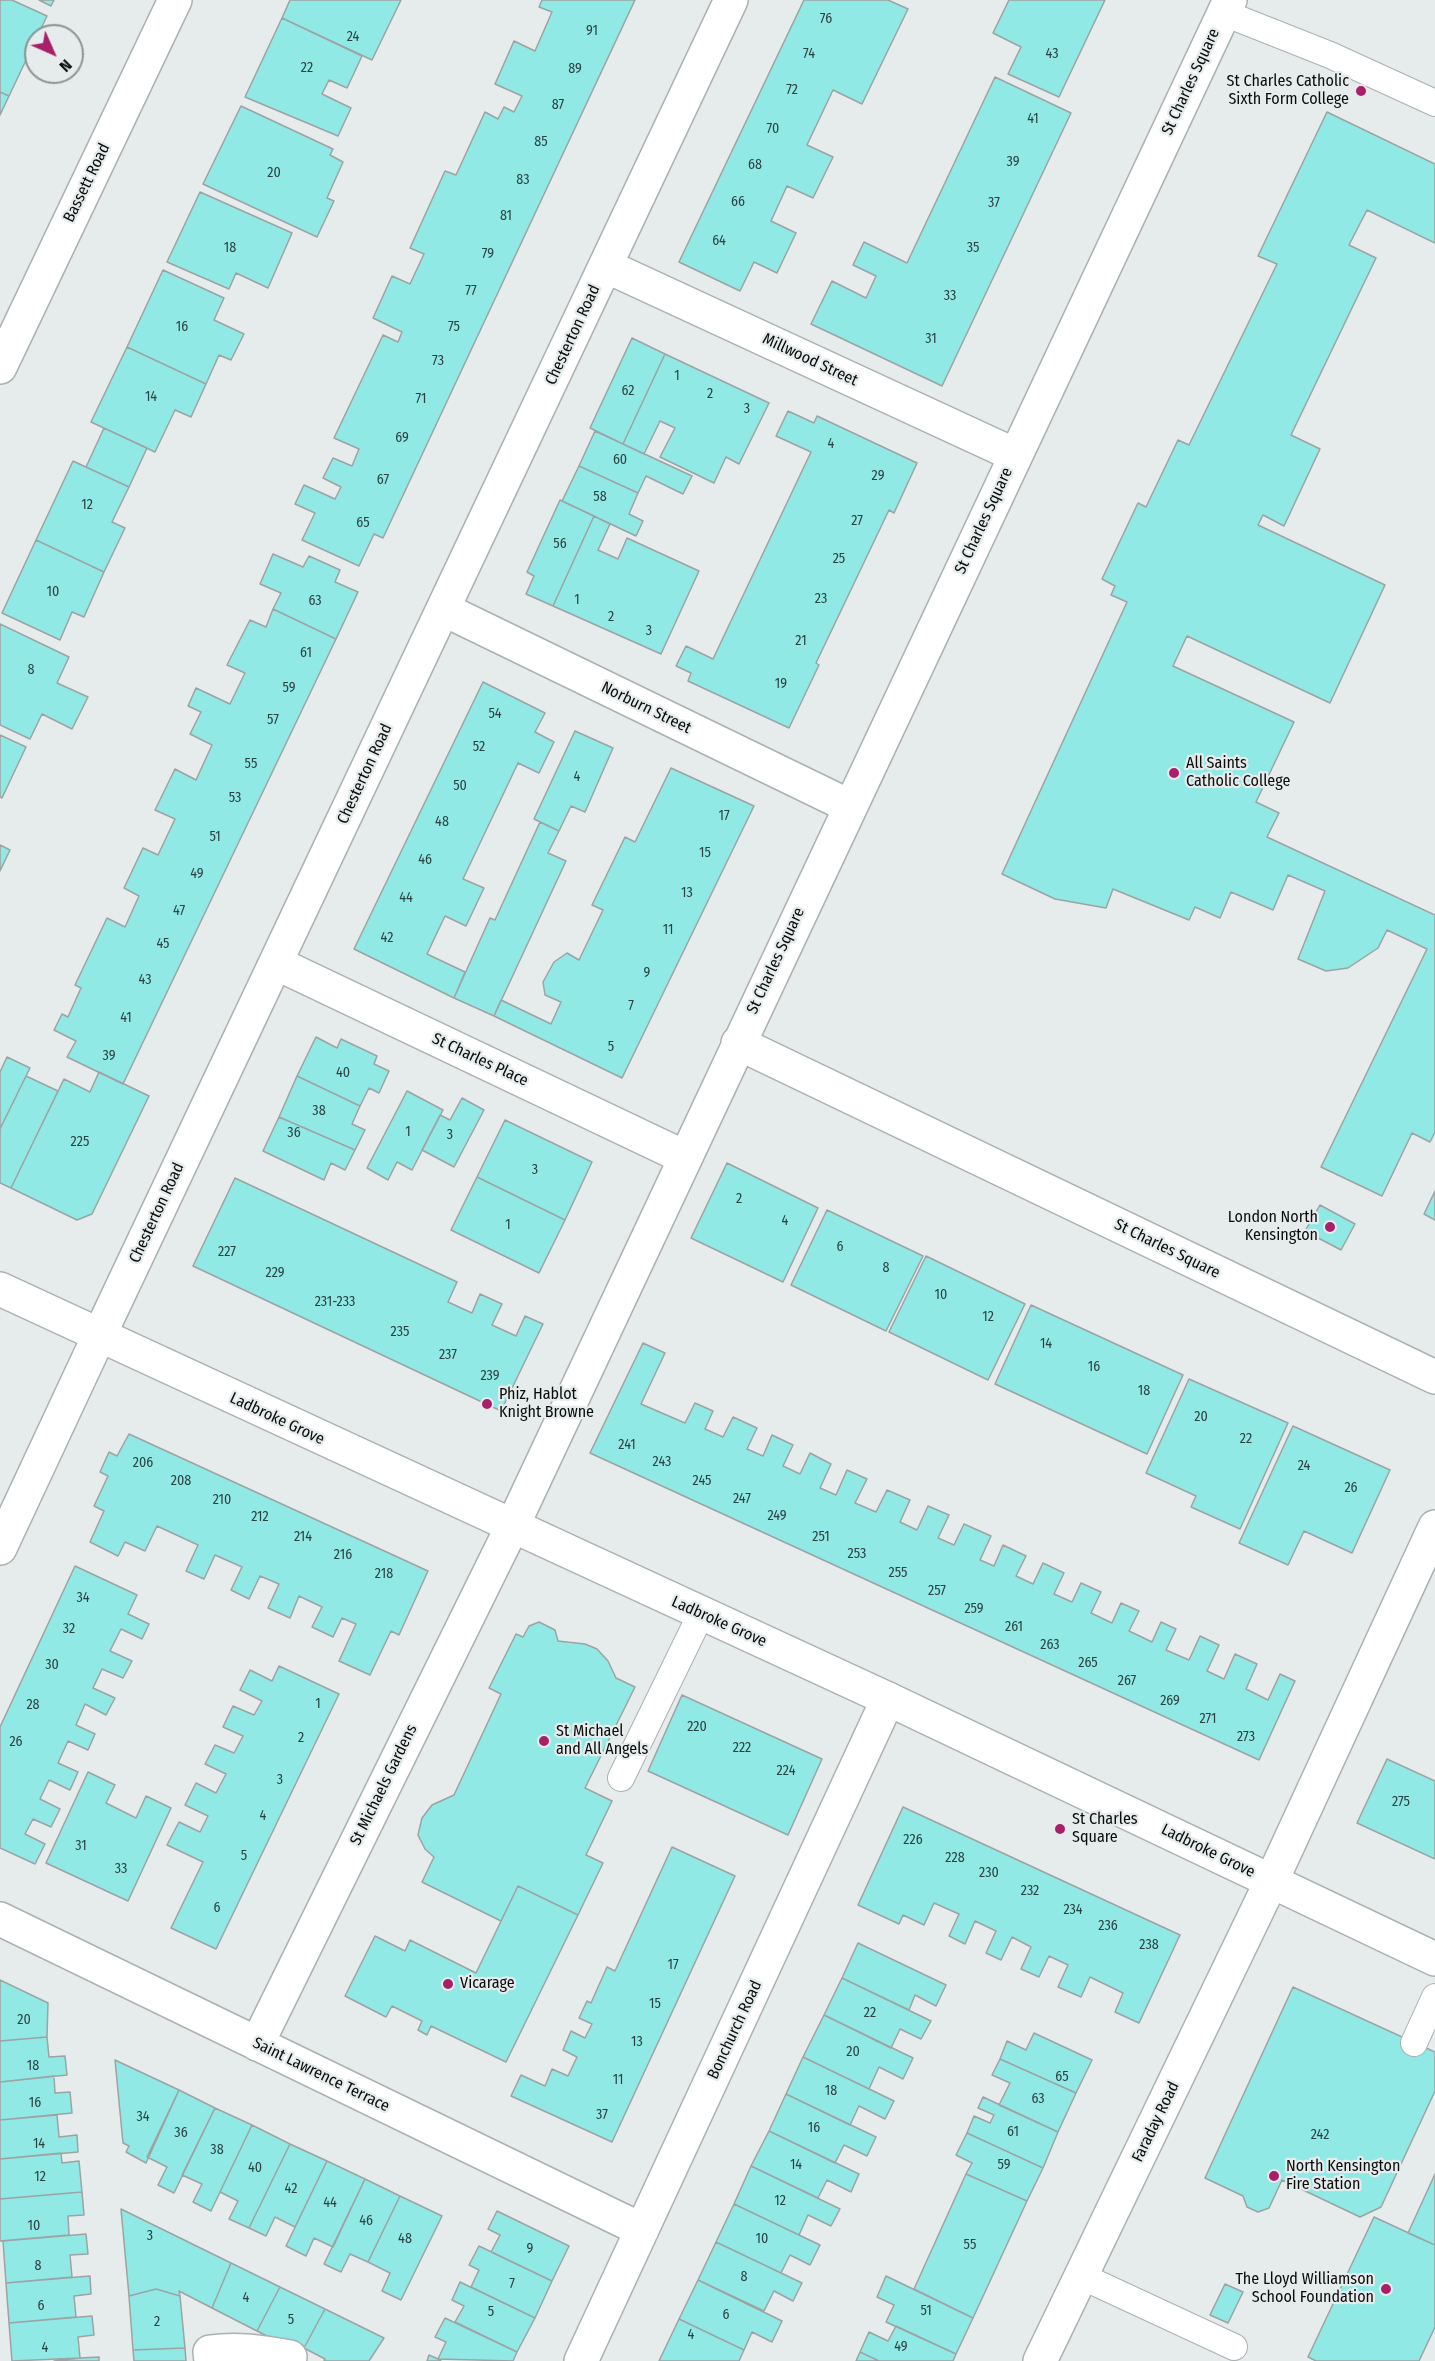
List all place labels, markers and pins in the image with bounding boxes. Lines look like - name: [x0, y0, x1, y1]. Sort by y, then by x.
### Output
- place label: St Charles Catholic Sixth Form College: [1227, 72, 1349, 110]
- marker: St Charles Catholic Sixth Form College: [1354, 84, 1368, 98]
- place label: All Saints Catholic College: [1186, 754, 1290, 792]
- marker: All Saints Catholic College: [1167, 766, 1181, 780]
- place label: London North Kensington: [1228, 1208, 1318, 1246]
- marker: London North Kensington: [1323, 1220, 1337, 1234]
- place label: Phiz, Hablot Knight Browne: [499, 1385, 594, 1423]
- marker: Phiz, Hablot Knight Browne: [480, 1397, 494, 1411]
- place label: St Michael and All Angels: [556, 1722, 648, 1760]
- marker: St Michael and All Angels: [537, 1734, 551, 1748]
- place label: St Charles Square: [1072, 1810, 1138, 1848]
- marker: St Charles Square: [1053, 1822, 1067, 1836]
- place label: Vicarage: [460, 1974, 515, 1994]
- marker: Vicarage: [441, 1977, 455, 1991]
- place label: North Kensington Fire Station: [1286, 2157, 1400, 2195]
- marker: North Kensington Fire Station: [1267, 2169, 1281, 2183]
- place label: The Lloyd Williamson School Foundation: [1235, 2270, 1374, 2308]
- marker: The Lloyd Williamson School Foundation: [1379, 2282, 1393, 2296]

